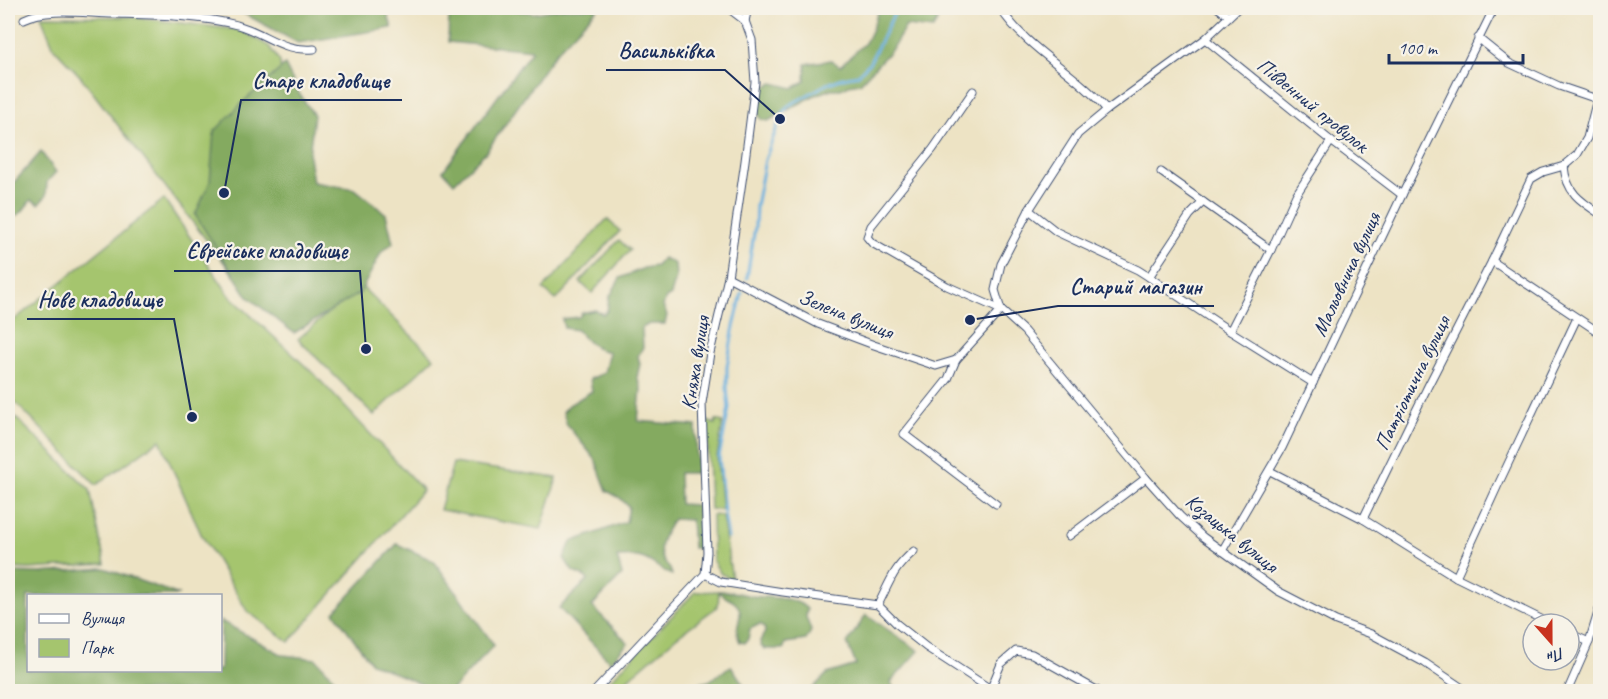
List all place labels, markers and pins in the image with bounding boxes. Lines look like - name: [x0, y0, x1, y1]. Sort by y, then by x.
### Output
- callout: Васильківка: [606, 30, 725, 70]
- callout: Старе кладовище: [241, 60, 402, 100]
- callout: Єврейське кладовище: [174, 231, 360, 271]
- callout: Старий магазин: [1058, 266, 1214, 306]
- callout: Нове кладовище: [27, 279, 174, 319]

